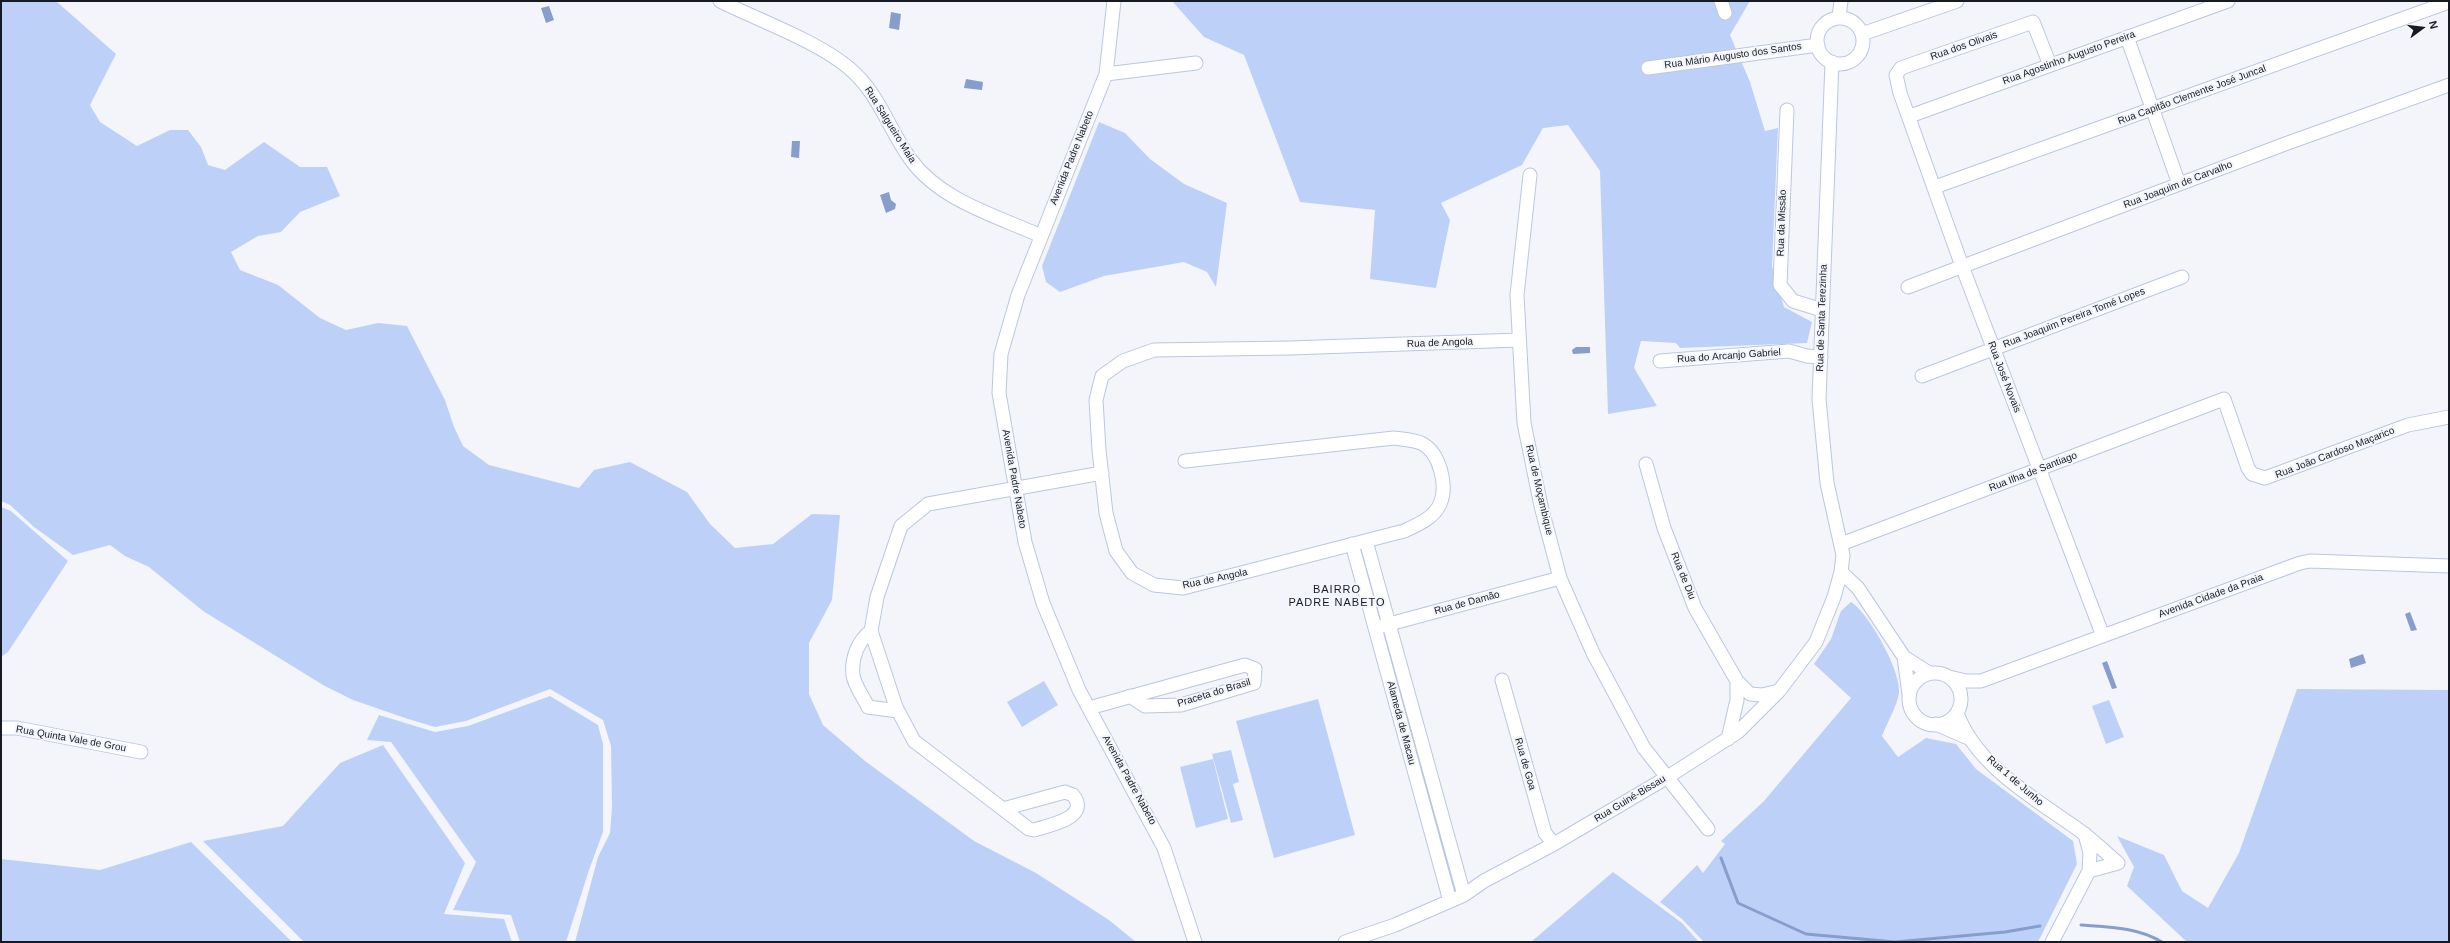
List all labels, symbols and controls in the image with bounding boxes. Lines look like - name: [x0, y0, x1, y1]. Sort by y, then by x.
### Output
- north arrow: [2402, 8, 2442, 48]
- text: N: [2427, 19, 2440, 30]
- street label: Rua Agostinho Augusto Pereira: [2001, 28, 2137, 88]
- street label: Rua dos Olivais: [1929, 29, 1999, 63]
- street label: Rua Mário Augusto dos Santos: [1664, 40, 1802, 72]
- street label: Rua Capitão Clemente José Juncal: [2116, 63, 2268, 127]
- street label: Rua Salgueiro Maia: [862, 85, 918, 165]
- street label: Avenida Padre Nabeto: [1048, 109, 1096, 207]
- street label: Rua Joaquim de Carvalho: [2122, 159, 2234, 211]
- street label: Rua da Missão: [1775, 189, 1789, 257]
- street label: Rua de Santa Terezinha: [1814, 264, 1830, 372]
- street label: Rua Joaquim Pereira Tomé Lopes: [2001, 285, 2147, 351]
- street label: Rua de Angola: [1407, 336, 1473, 350]
- street label: Rua José Novais: [1985, 340, 2023, 414]
- street label: Rua do Arcanjo Gabriel: [1677, 346, 1781, 366]
- street label: Rua João Cardoso Maçarico: [2274, 425, 2396, 481]
- street label: Avenida Padre Nabeto: [999, 428, 1029, 530]
- street label: Rua de Moçambique: [1523, 444, 1555, 536]
- street label: Rua Ilha de Santiago: [1987, 450, 2079, 494]
- street label: Rua de Diu: [1668, 551, 1698, 601]
- street label: Rua de Angola: [1181, 566, 1249, 592]
- street label: Avenida Cidade da Praia: [2157, 571, 2265, 621]
- district label: BAIRRO PADRE NABETO: [1288, 583, 1386, 609]
- street label: Rua de Damão: [1433, 589, 1501, 617]
- street label: Praceta do Brasil: [1176, 676, 1252, 710]
- street label: Alameda de Macau: [1384, 680, 1418, 766]
- street label: Rua Quinta Vale de Grou: [15, 723, 127, 755]
- street label: Avenida Padre Nabeto: [1099, 733, 1159, 827]
- street label: Rua de Goa: [1512, 736, 1538, 792]
- street label: Rua 1 de Junho: [1984, 753, 2046, 809]
- street label: Rua Guiné-Bissau: [1592, 773, 1668, 825]

